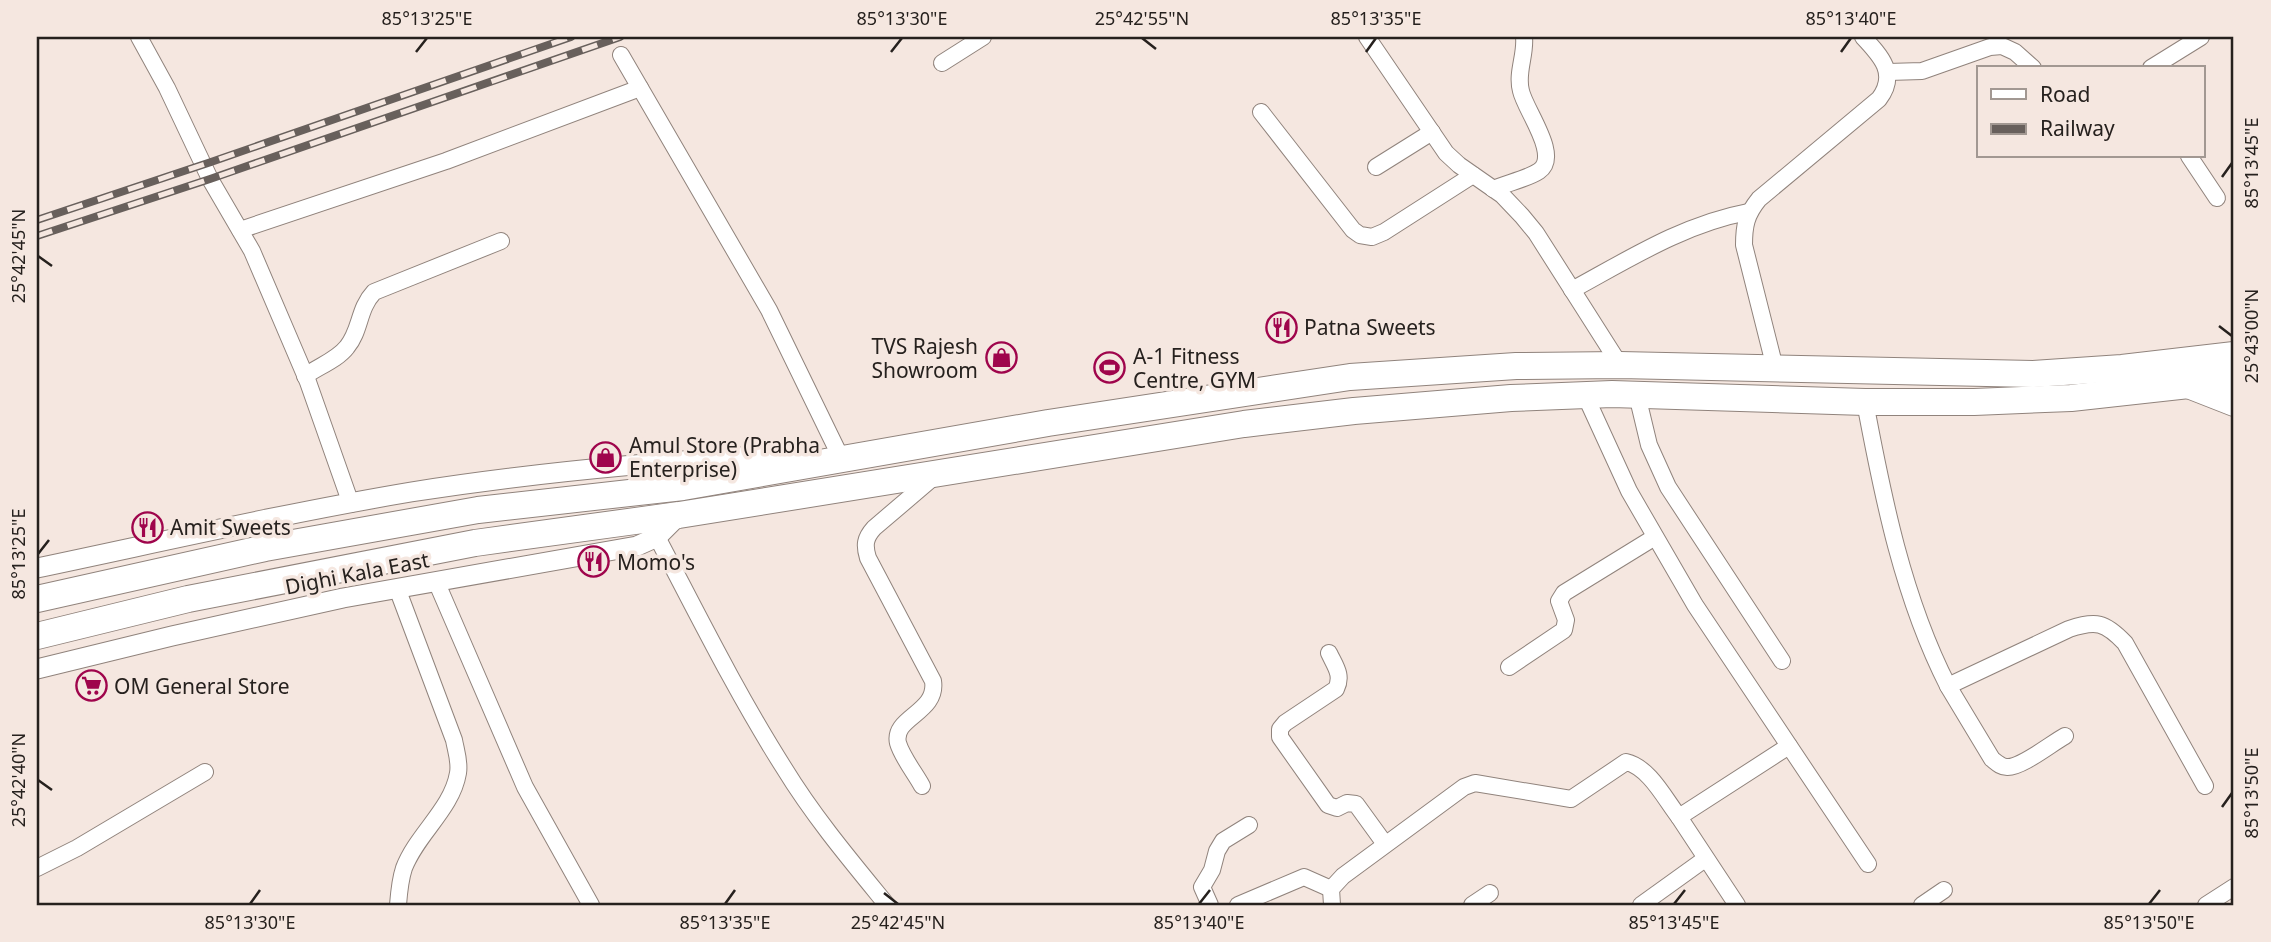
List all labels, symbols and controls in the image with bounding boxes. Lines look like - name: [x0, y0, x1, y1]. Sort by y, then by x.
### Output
- text: 85°13'25"E: [382, 6, 472, 30]
- text: 85°13'30"E: [857, 6, 947, 30]
- text: 25°42'55"N: [1095, 6, 1189, 30]
- text: 85°13'35"E: [1331, 6, 1421, 30]
- text: 85°13'40"E: [1806, 6, 1896, 30]
- legend: [1977, 66, 2204, 158]
- text: Road: [2040, 80, 2090, 108]
- text: Railway: [2040, 114, 2115, 142]
- text: 85°13'45"E: [2239, 118, 2263, 208]
- text: 25°42'45"N: [6, 209, 30, 303]
- text: 25°43'00"N: [2239, 289, 2263, 383]
- restaurant icon: Patna Sweets: [1264, 310, 1298, 344]
- place label: Patna Sweets: [1304, 313, 1436, 341]
- place label: TVS Rajesh Showroom: [871, 332, 978, 384]
- shop icon: TVS Rajesh Showroom: [984, 341, 1018, 375]
- place label: A-1 Fitness Centre, GYM: [1133, 342, 1256, 394]
- sports icon: A-1 Fitness Centre, GYM: [1093, 351, 1127, 385]
- place label: Amul Store (Prabha Enterprise): [629, 431, 820, 483]
- shop icon: Amul Store (Prabha Enterprise): [589, 440, 623, 474]
- text: 85°13'25"E: [6, 509, 30, 599]
- restaurant icon: Amit Sweets: [130, 510, 164, 544]
- place label: Amit Sweets: [170, 513, 291, 541]
- street label: Dighi Kala East: [283, 545, 432, 601]
- restaurant icon: Momo's: [577, 545, 611, 579]
- place label: Momo's: [617, 548, 695, 576]
- supermarket icon: OM General Store: [74, 669, 108, 703]
- place label: OM General Store: [114, 672, 290, 700]
- text: 25°42'40"N: [6, 733, 30, 827]
- text: 85°13'50"E: [2239, 748, 2263, 838]
- text: 85°13'30"E: [205, 910, 295, 934]
- text: 85°13'35"E: [680, 910, 770, 934]
- text: 25°42'45"N: [851, 910, 945, 934]
- text: 85°13'40"E: [1154, 910, 1244, 934]
- text: 85°13'45"E: [1629, 910, 1719, 934]
- text: 85°13'50"E: [2104, 910, 2194, 934]

